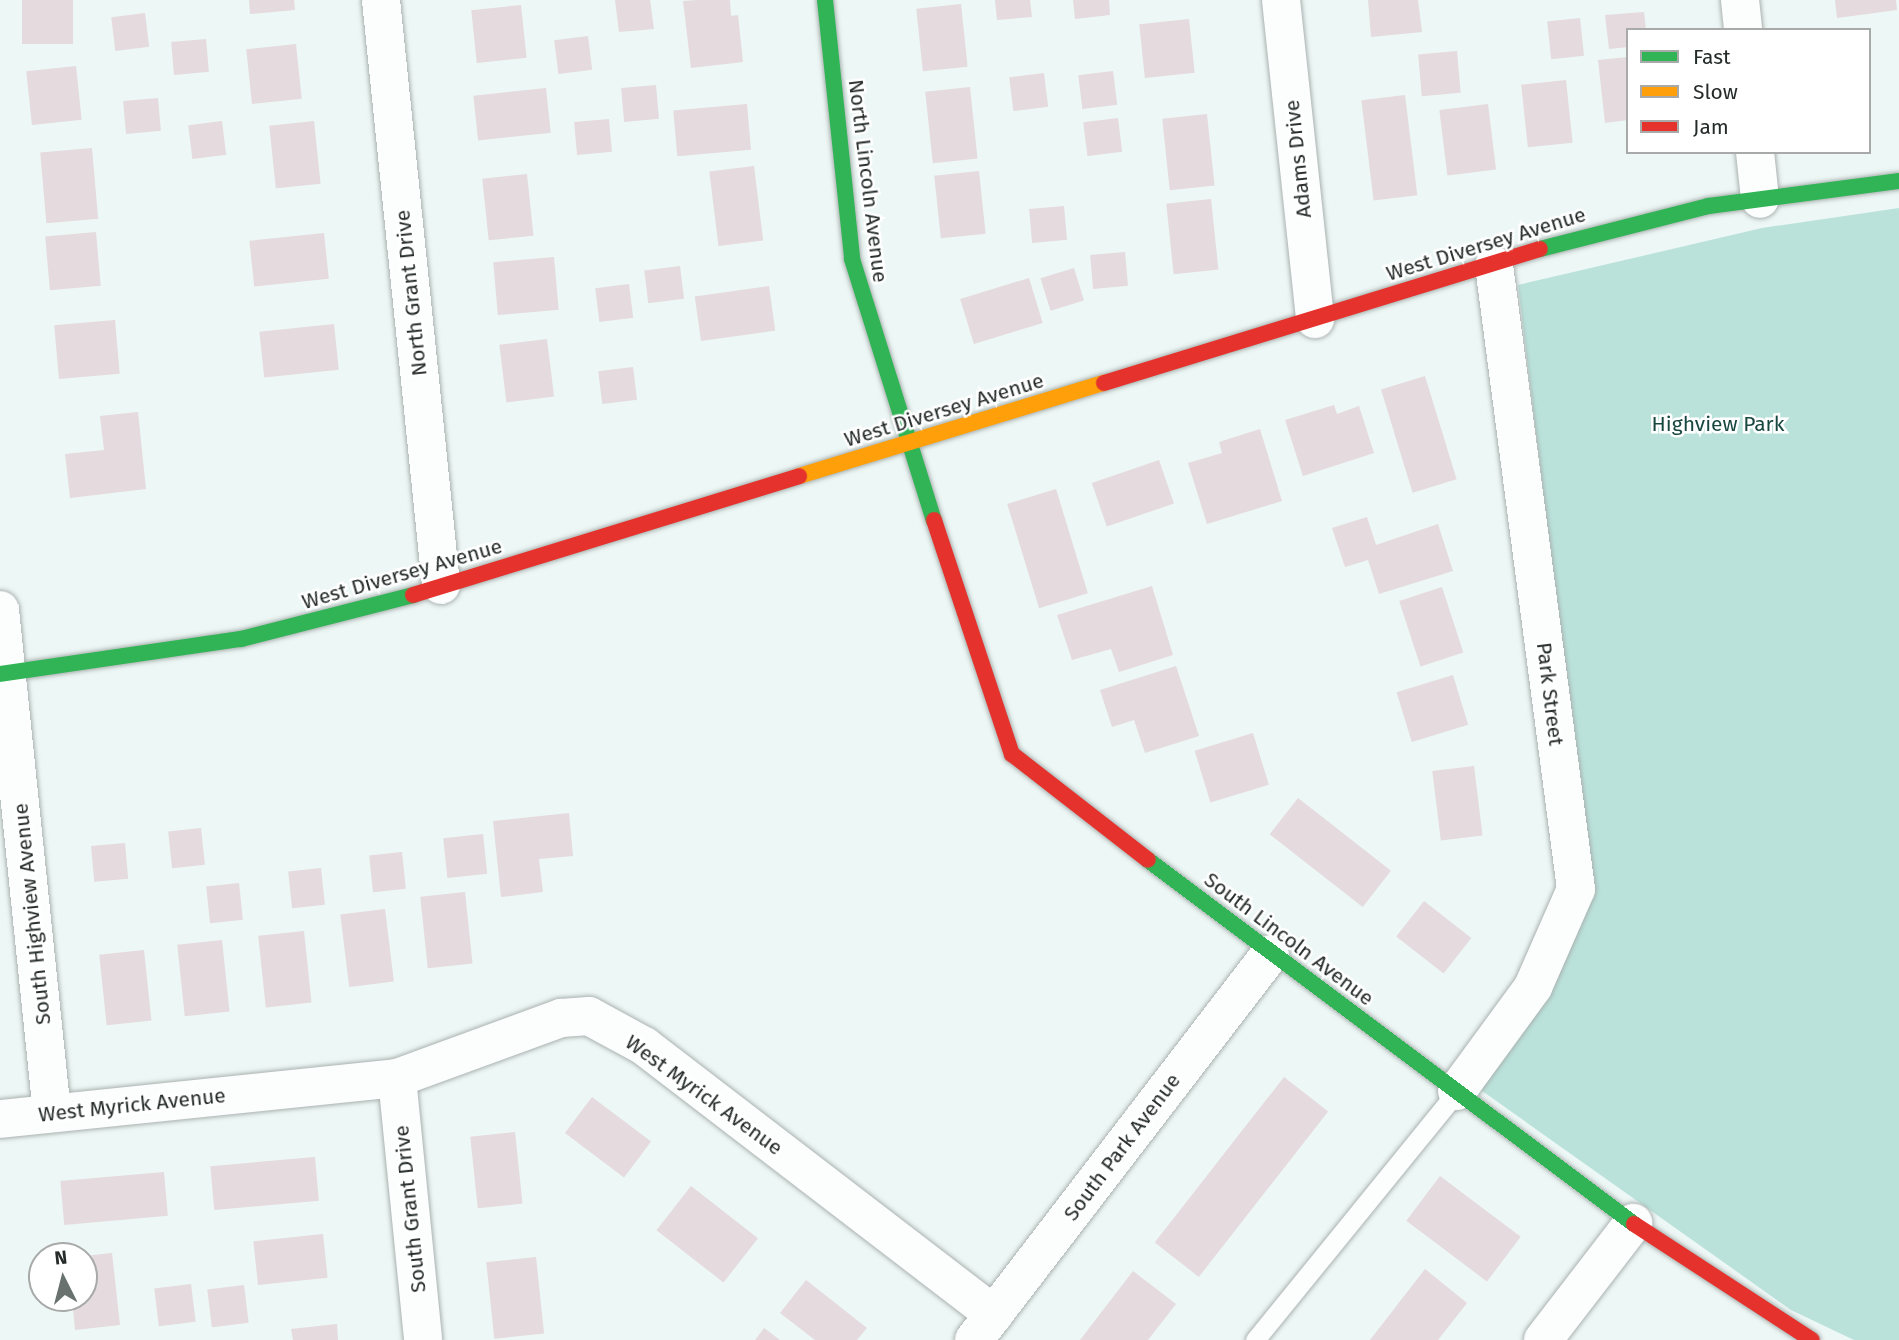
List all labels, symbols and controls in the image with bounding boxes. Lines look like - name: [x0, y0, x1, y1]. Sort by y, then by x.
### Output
- legend: [1626, 28, 1871, 154]
- text: Fast: [1693, 44, 1731, 70]
- street label: North Lincoln Avenue: [843, 78, 893, 284]
- text: Slow: [1693, 79, 1738, 105]
- street label: Adams Drive: [1279, 99, 1317, 219]
- text: Jam: [1693, 114, 1729, 140]
- street label: West Diversey Avenue: [1383, 202, 1589, 286]
- street label: North Grant Drive: [390, 209, 432, 377]
- street label: West Diversey Avenue: [841, 368, 1047, 452]
- park label: Highview Park: [1652, 411, 1784, 437]
- street label: West Diversey Avenue: [299, 533, 505, 615]
- street label: Park Street: [1531, 641, 1569, 747]
- street label: South Highview Avenue: [8, 802, 56, 1026]
- street label: South Lincoln Avenue: [1199, 867, 1379, 1011]
- street label: West Myrick Avenue: [620, 1029, 788, 1161]
- street label: South Park Avenue: [1058, 1068, 1186, 1226]
- street label: West Myrick Avenue: [37, 1083, 227, 1127]
- street label: South Grant Drive: [389, 1124, 431, 1294]
- north arrow: [28, 1242, 98, 1312]
- text: N: [53, 1246, 68, 1270]

